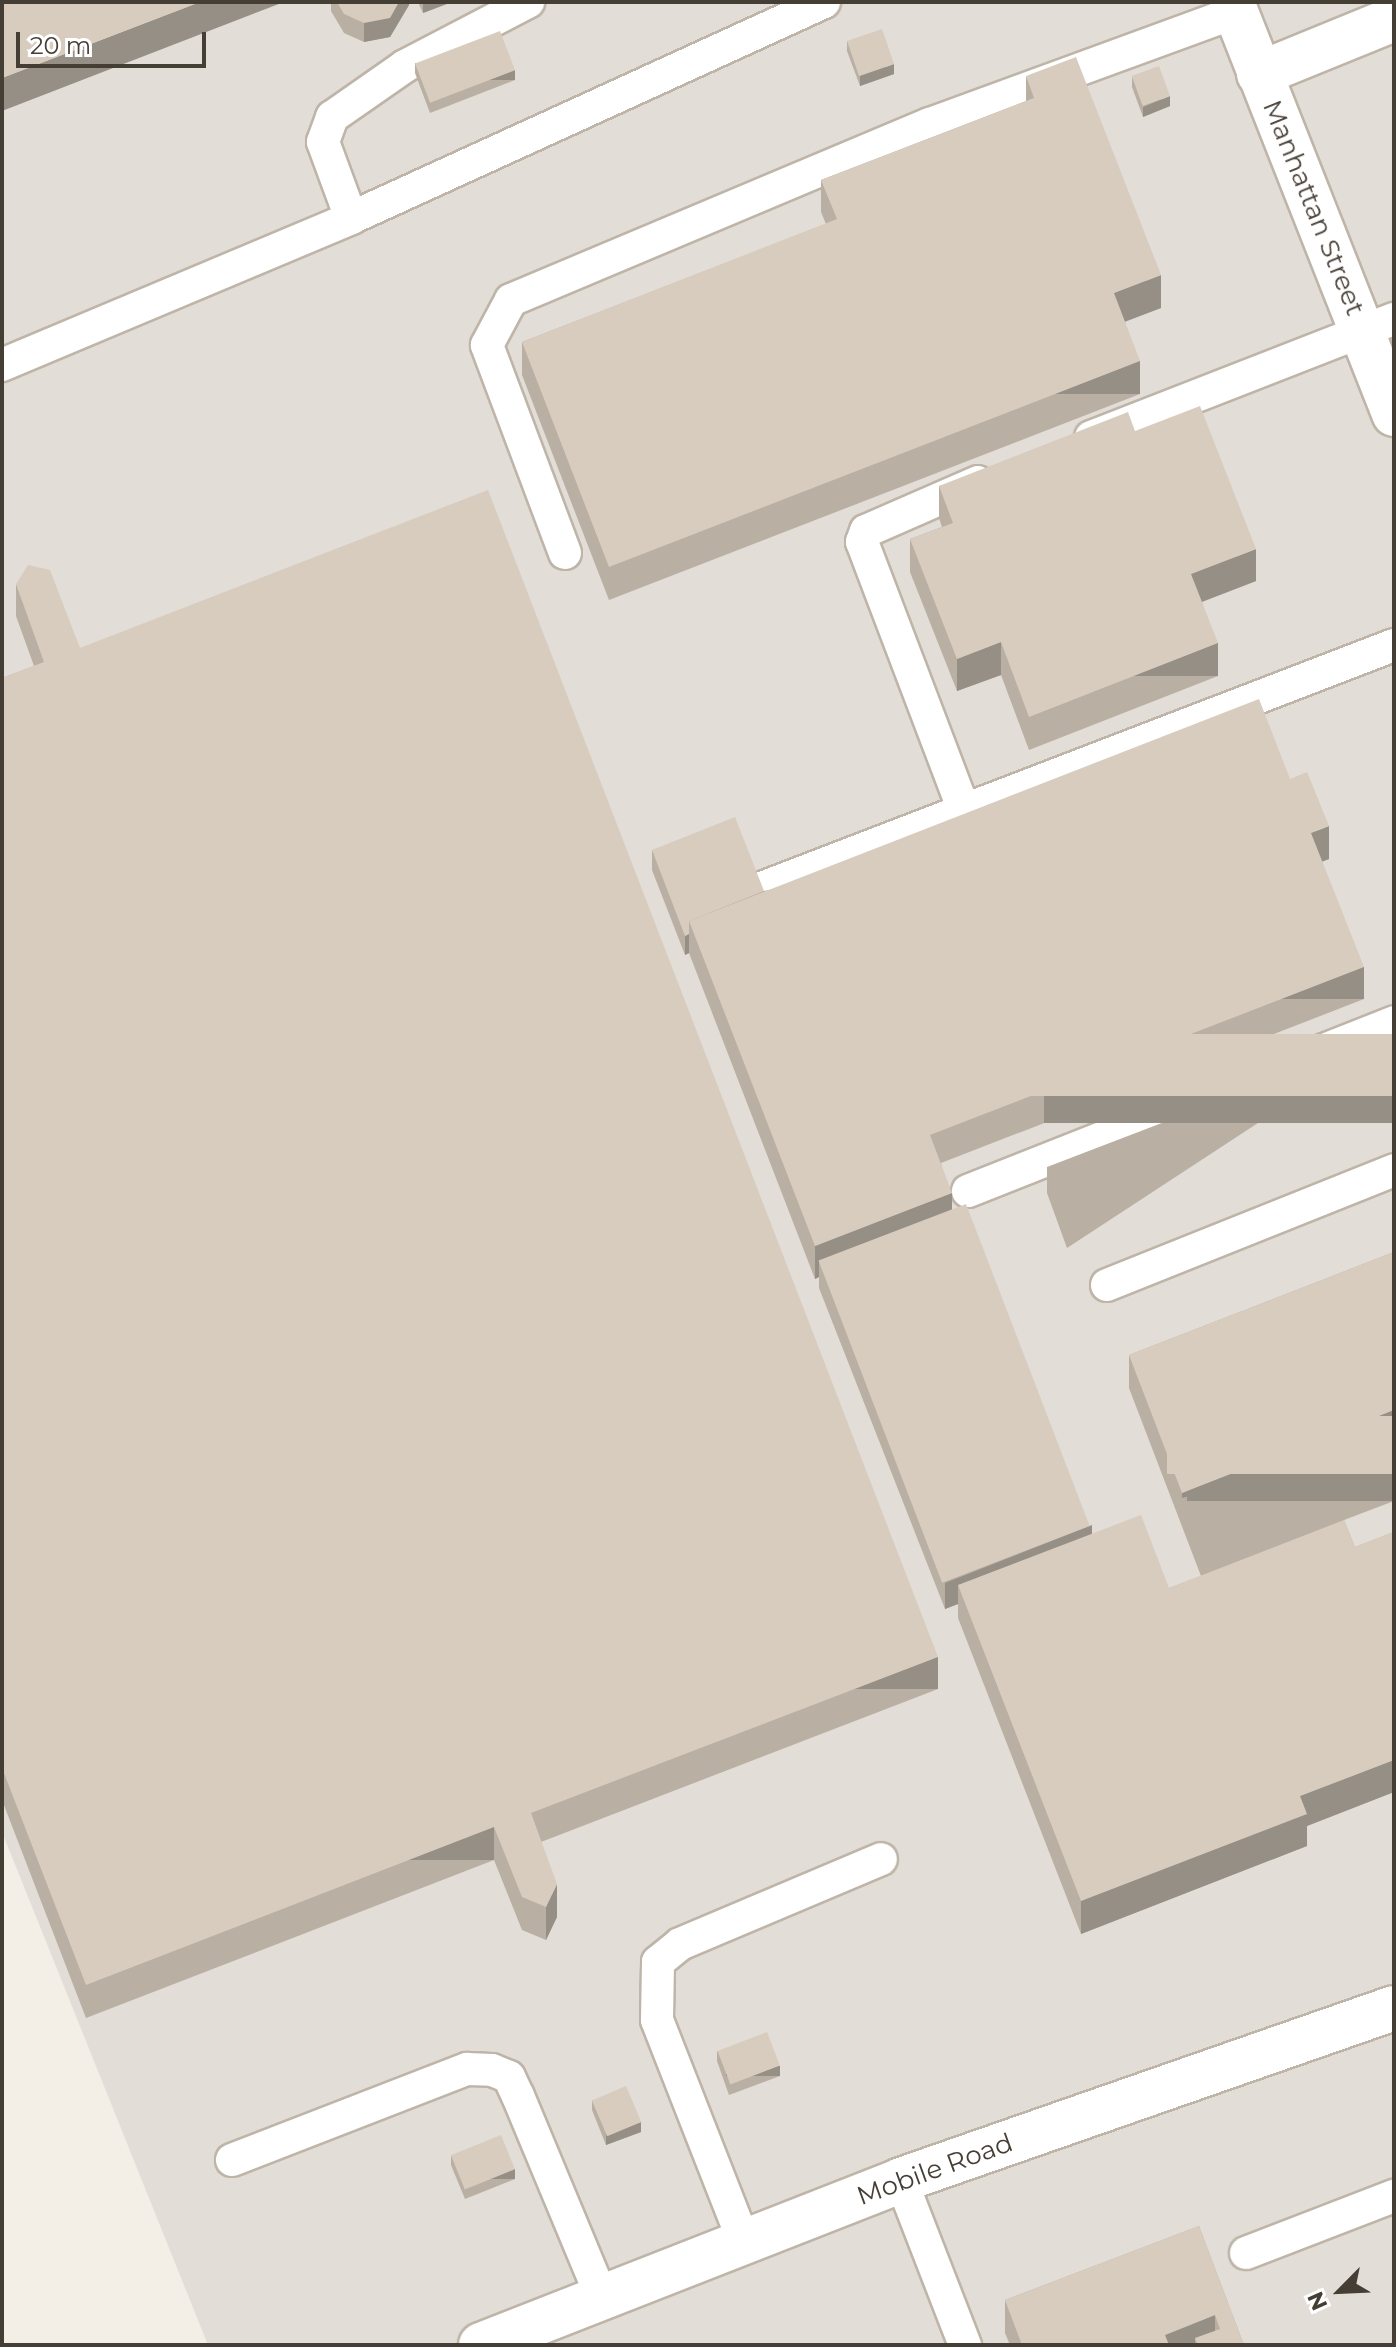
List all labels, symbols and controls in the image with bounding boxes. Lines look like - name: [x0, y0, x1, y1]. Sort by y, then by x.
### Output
- scale bar: [20, 16, 210, 66]
- text: 20 m: [30, 31, 91, 60]
- street label: Manhattan Street: [1256, 96, 1370, 320]
- street label: Mobile Road: [853, 2127, 1017, 2213]
- north arrow: [1300, 2251, 1380, 2331]
- text: N: [1302, 2287, 1334, 2315]

